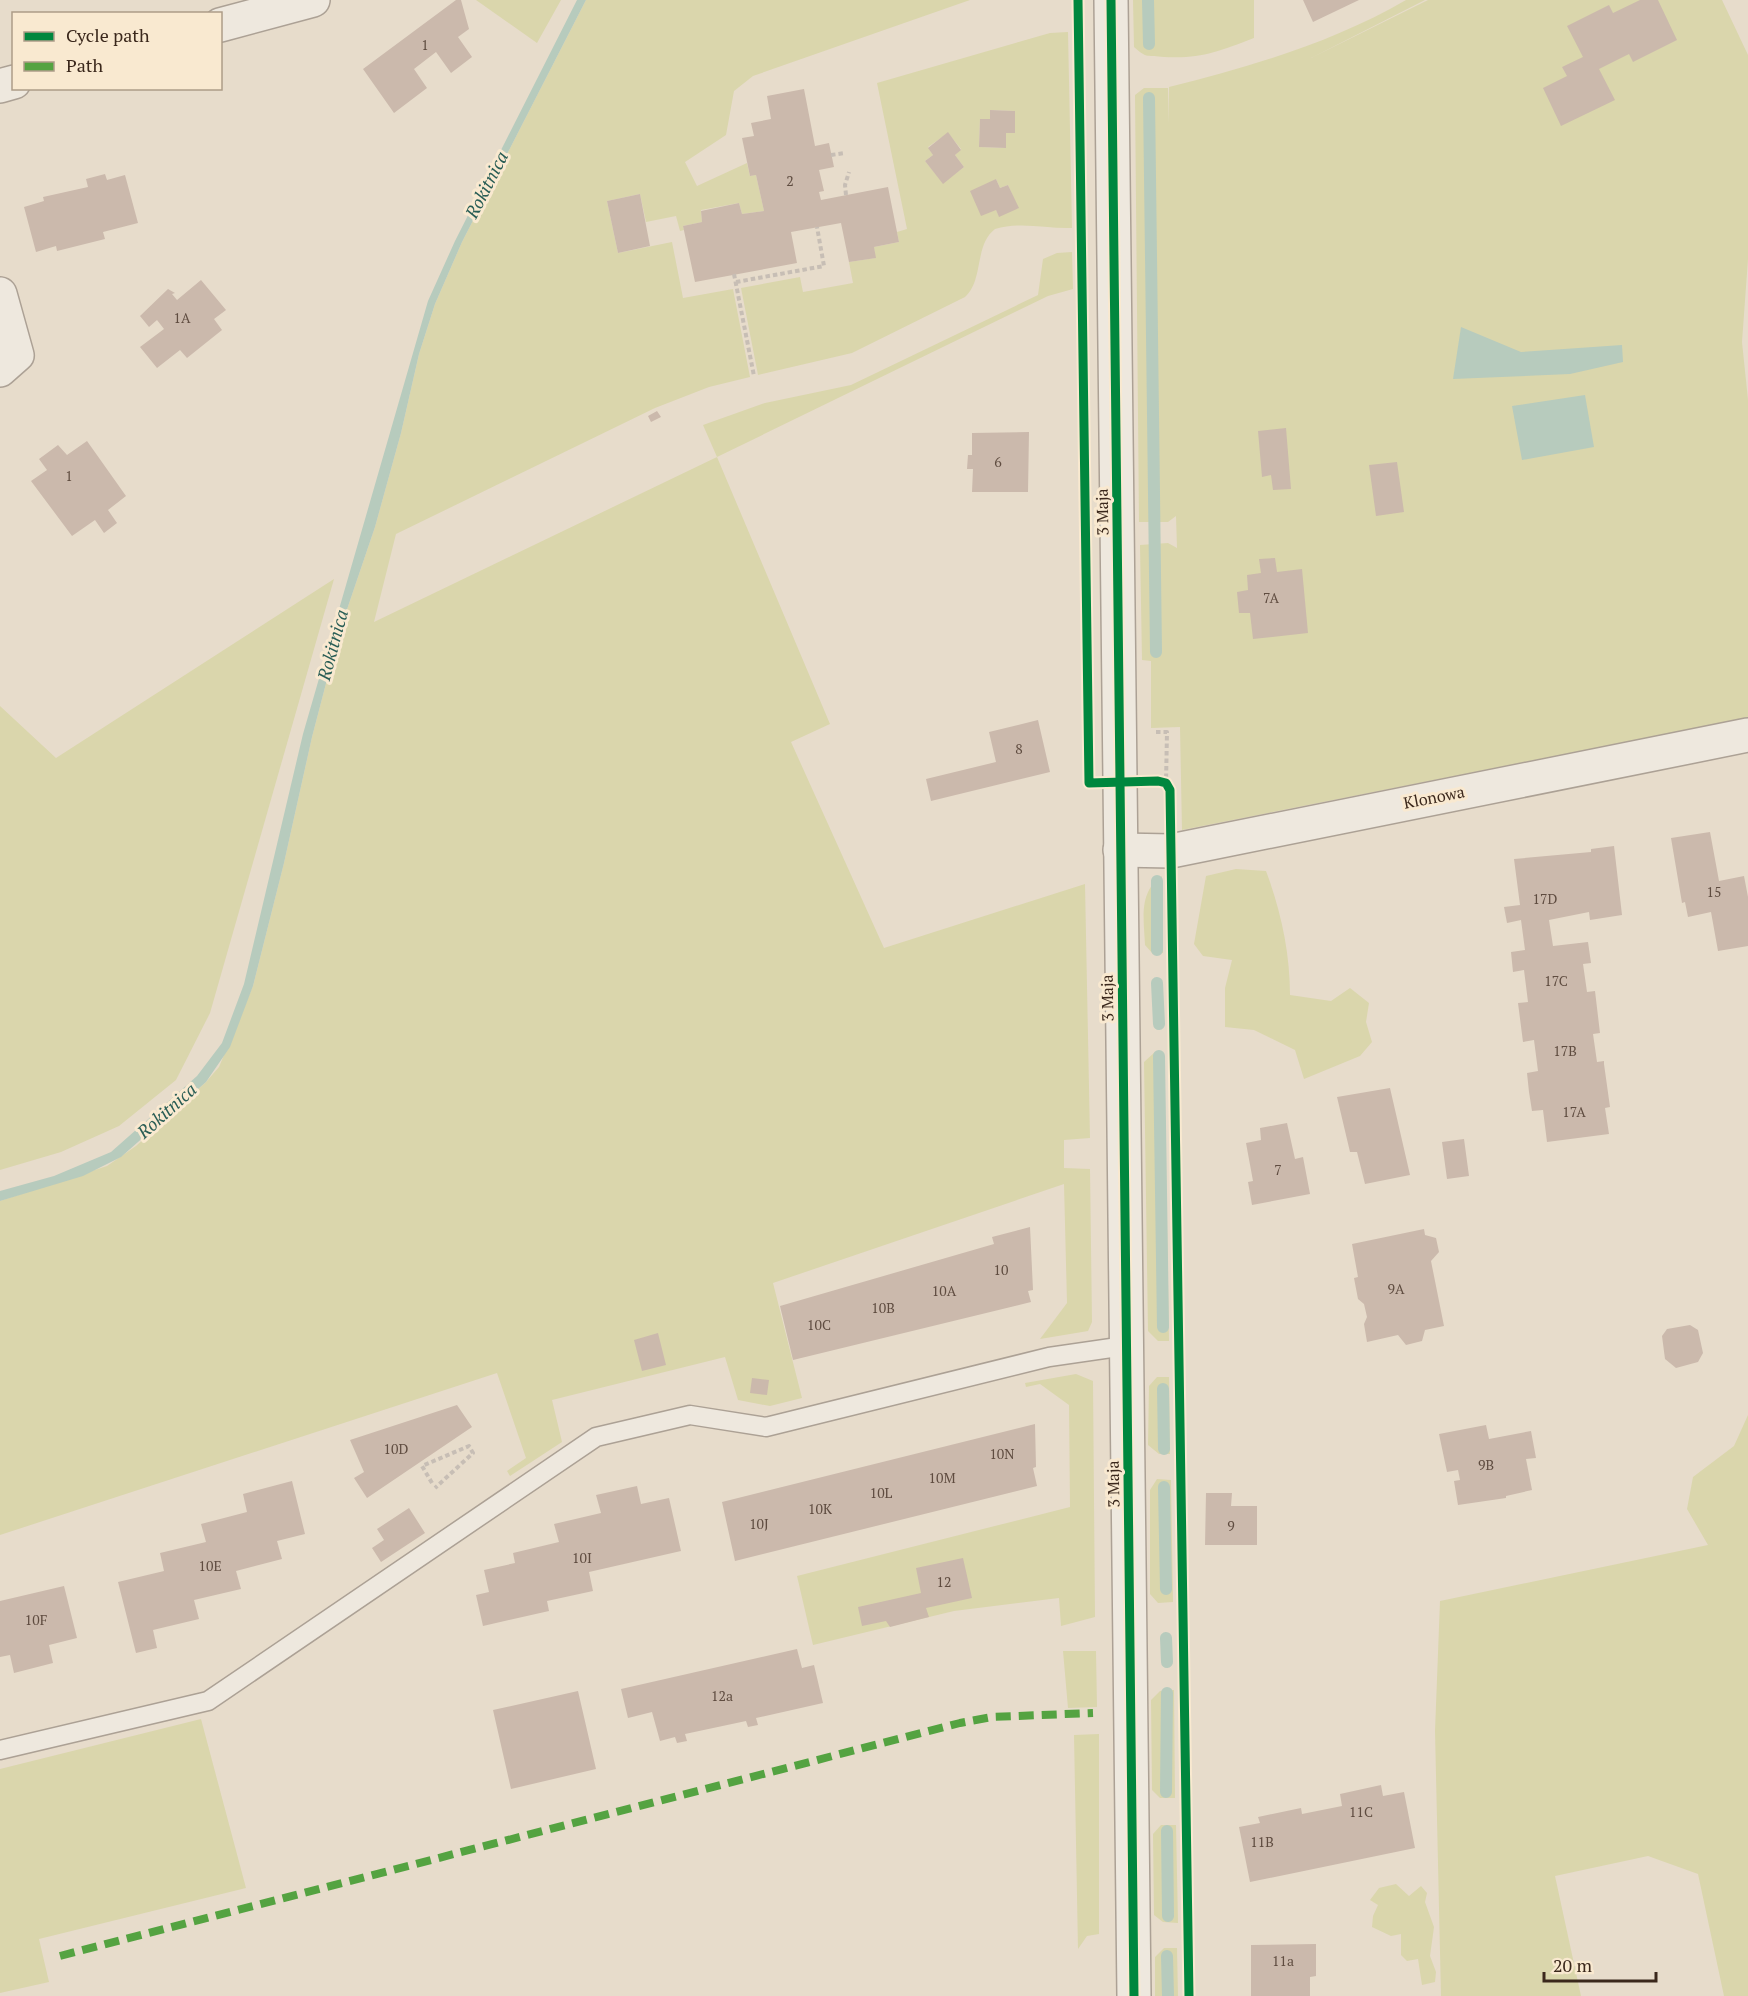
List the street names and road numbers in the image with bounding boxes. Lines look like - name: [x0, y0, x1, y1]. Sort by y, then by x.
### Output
- street label: 3 Maja: [1091, 488, 1113, 536]
- street label: Klonowa: [1402, 780, 1466, 814]
- street label: 3 Maja: [1096, 974, 1118, 1022]
- street label: 3 Maja: [1102, 1460, 1124, 1508]

